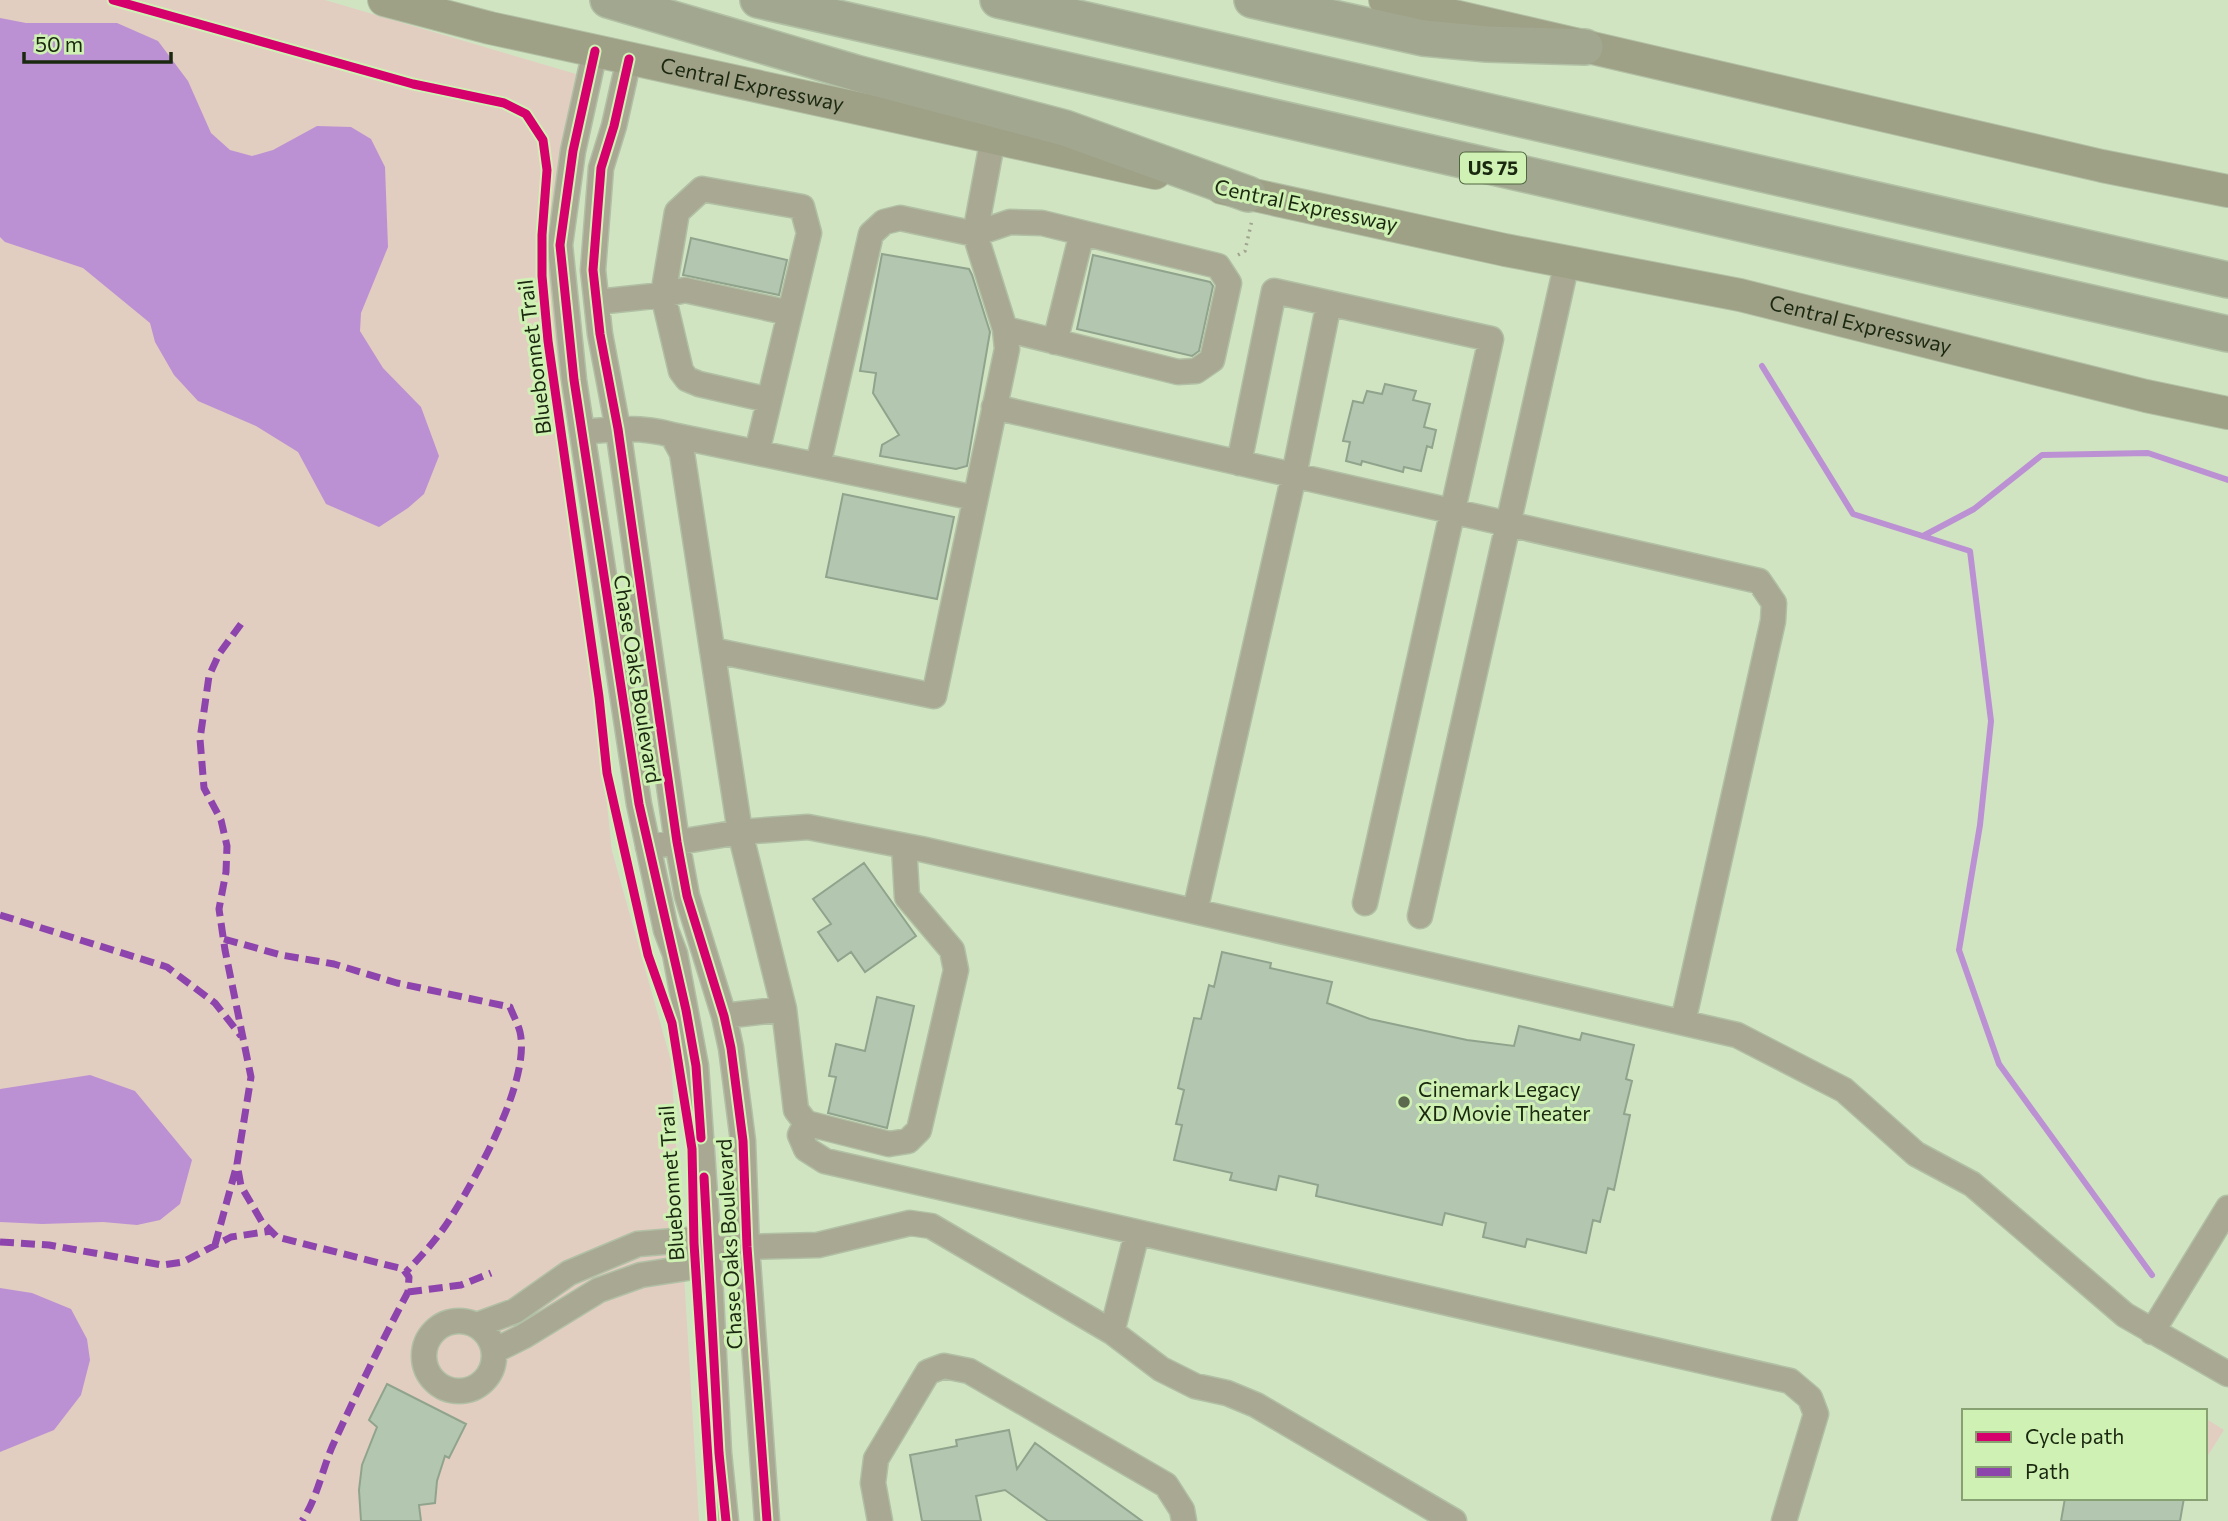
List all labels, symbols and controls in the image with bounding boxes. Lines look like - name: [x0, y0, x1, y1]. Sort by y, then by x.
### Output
- scale bar: [24, 21, 172, 65]
- text: 50 m: [35, 31, 83, 56]
- street label: Central Expressway: [659, 52, 847, 116]
- road number: US 75: [1460, 152, 1526, 184]
- street label: Central Expressway: [1212, 173, 1400, 236]
- street label: Bluebonnet Trail: [512, 278, 555, 436]
- street label: Central Expressway: [1767, 289, 1955, 358]
- street label: Chase Oaks Boulevard: [610, 573, 667, 785]
- place label: Cinemark Legacy XD Movie Theater: [1418, 1076, 1591, 1125]
- marker: Cinemark Legacy XD Movie Theater: [1396, 1094, 1412, 1110]
- street label: Bluebonnet Trail: [653, 1104, 688, 1262]
- street label: Chase Oaks Boulevard: [711, 1138, 747, 1350]
- legend: [1962, 1409, 2207, 1500]
- text: Cycle path: [2025, 1423, 2124, 1448]
- text: Path: [2025, 1458, 2070, 1483]

